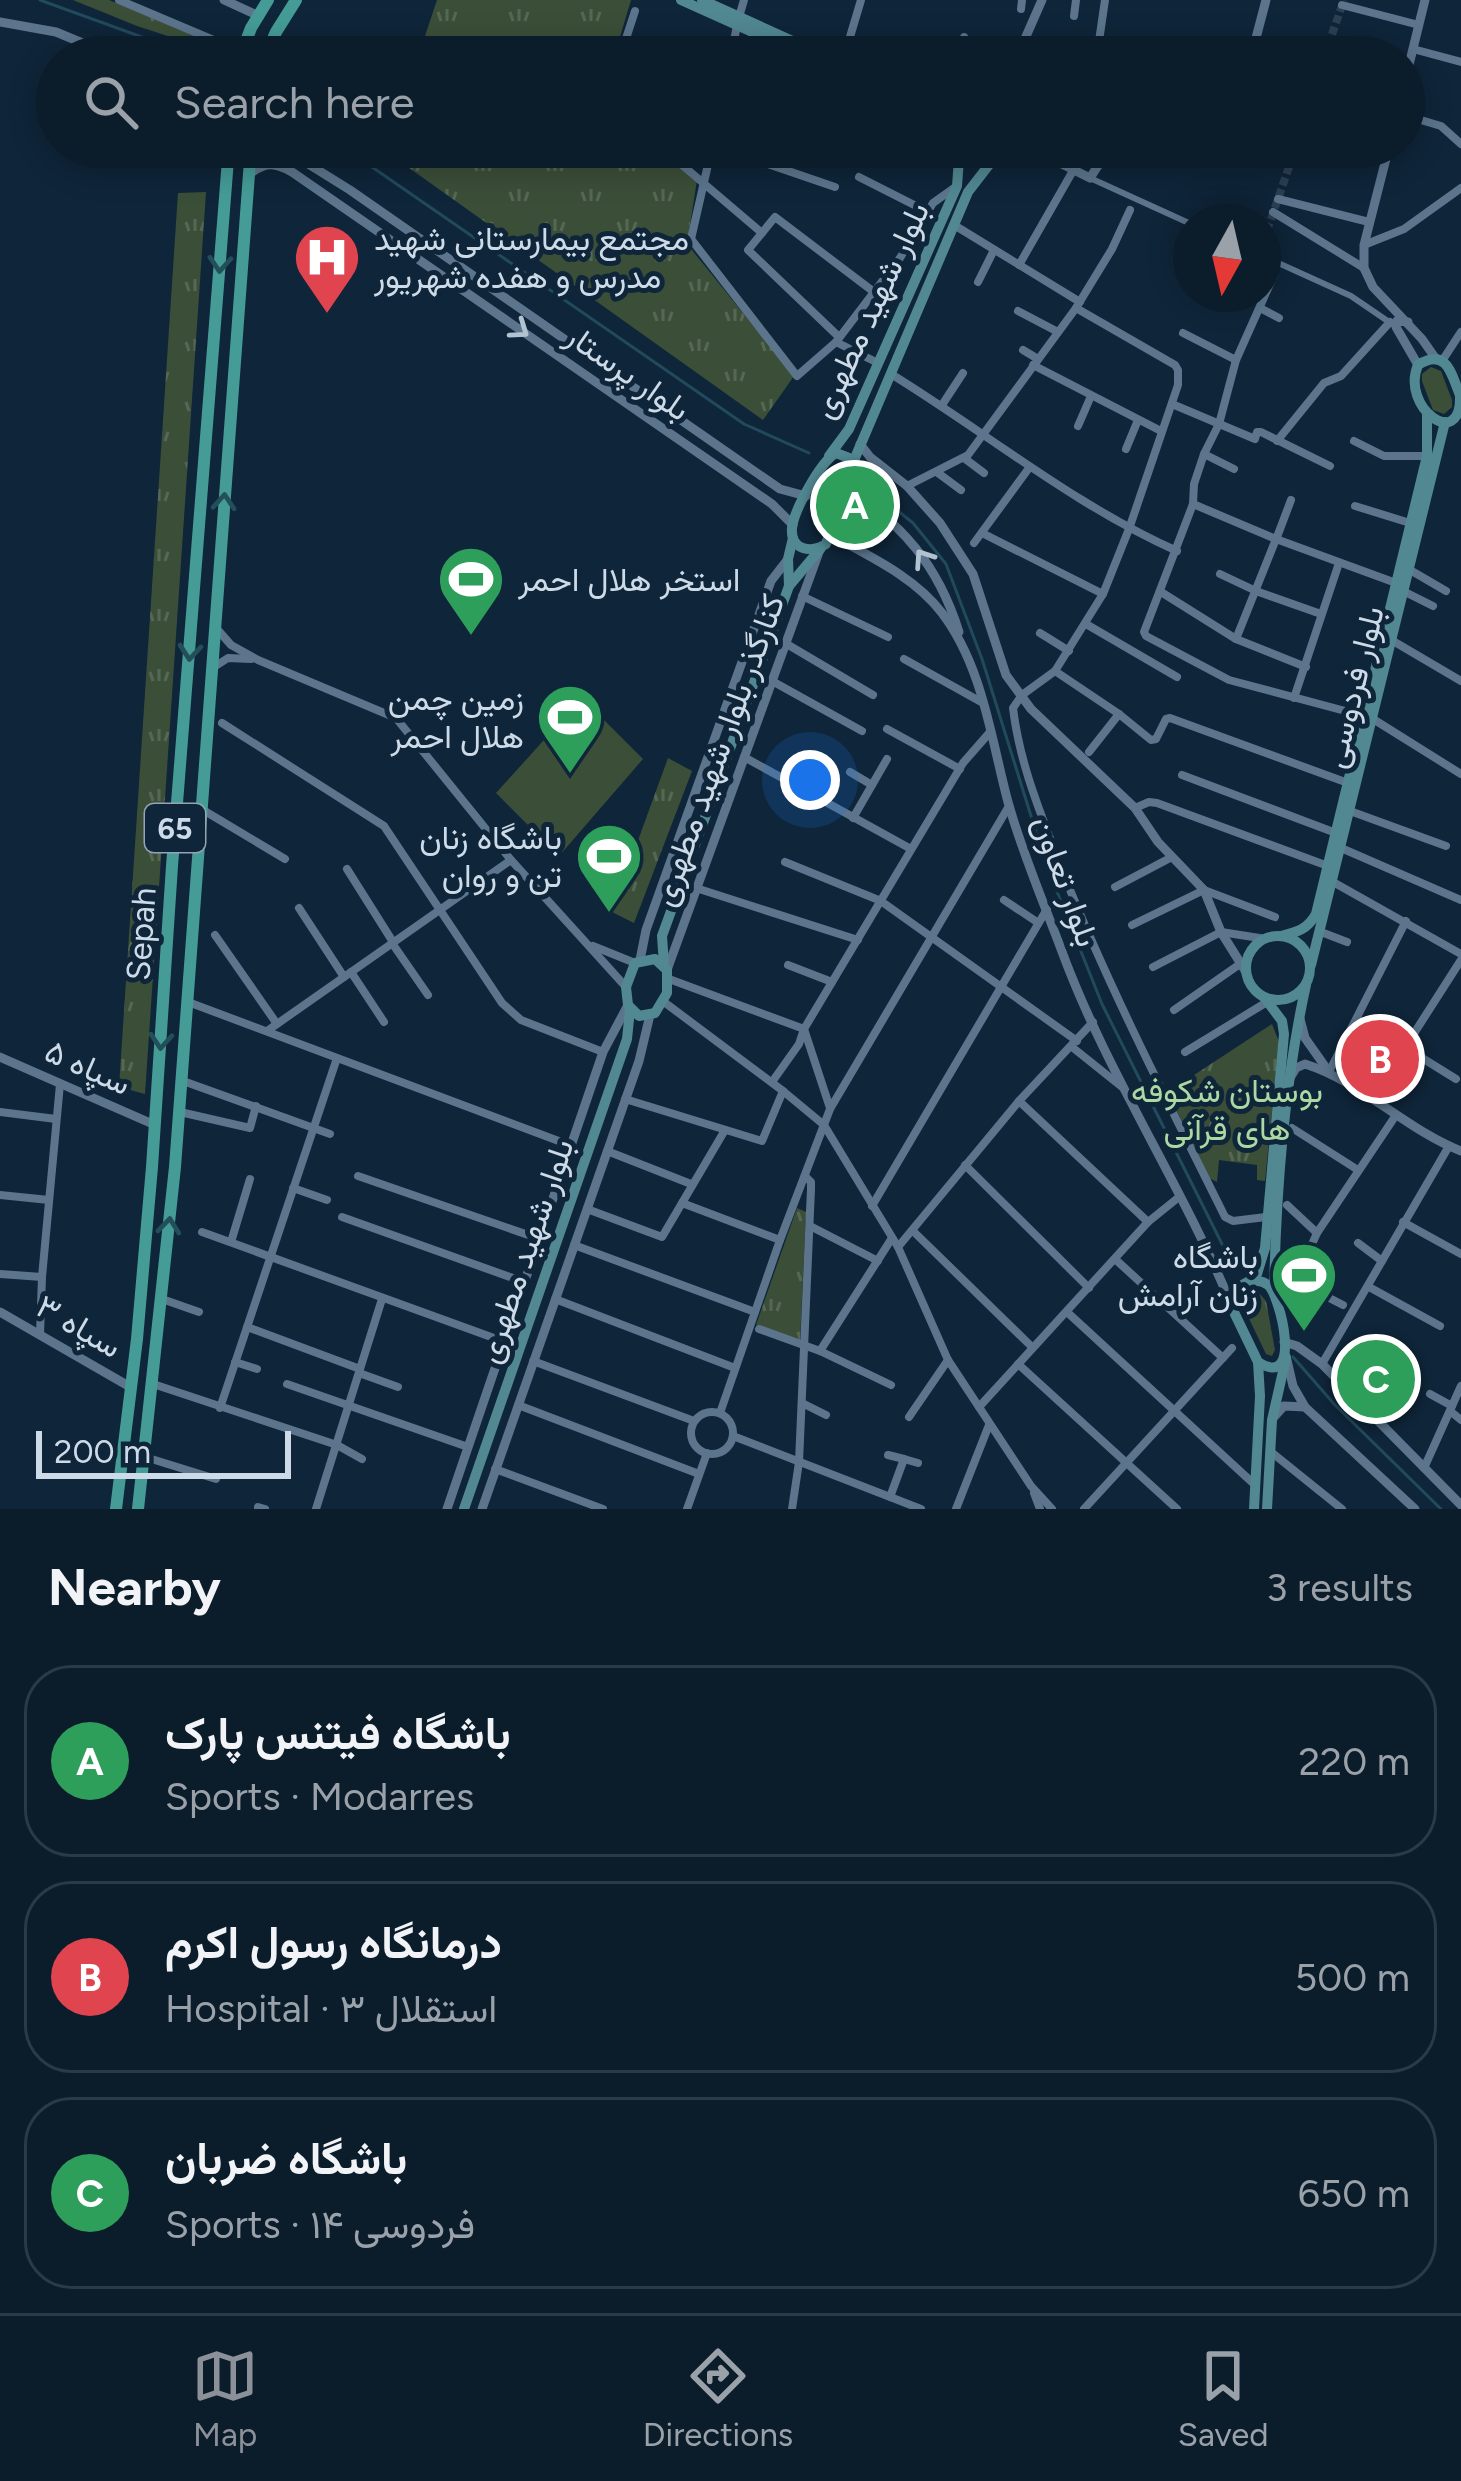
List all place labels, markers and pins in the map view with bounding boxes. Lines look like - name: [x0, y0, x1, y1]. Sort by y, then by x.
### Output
- place label: مجتمع بیمارستانی شهید مدرس و هفده شهریور: [373, 219, 689, 297]
- hospital icon: مجتمع بیمارستانی شهید مدرس و هفده شهریور: [292, 222, 362, 316]
- pin: A: [816, 460, 894, 550]
- sports icon: استخر هلال احمر: [436, 544, 506, 638]
- place label: استخر هلال احمر: [517, 560, 740, 600]
- place label: زمین چمن هلال احمر: [388, 679, 524, 757]
- sports icon: زمین چمن هلال احمر: [535, 682, 605, 776]
- place label: باشگاه زنان تن و روان: [419, 818, 562, 896]
- sports icon: باشگاه زنان تن و روان: [574, 821, 644, 915]
- pin: B: [1341, 1014, 1419, 1104]
- place label: باشگاه زنان آرامش: [1118, 1237, 1258, 1315]
- sports icon: باشگاه زنان آرامش: [1269, 1240, 1339, 1334]
- pin: C: [1337, 1334, 1415, 1424]

